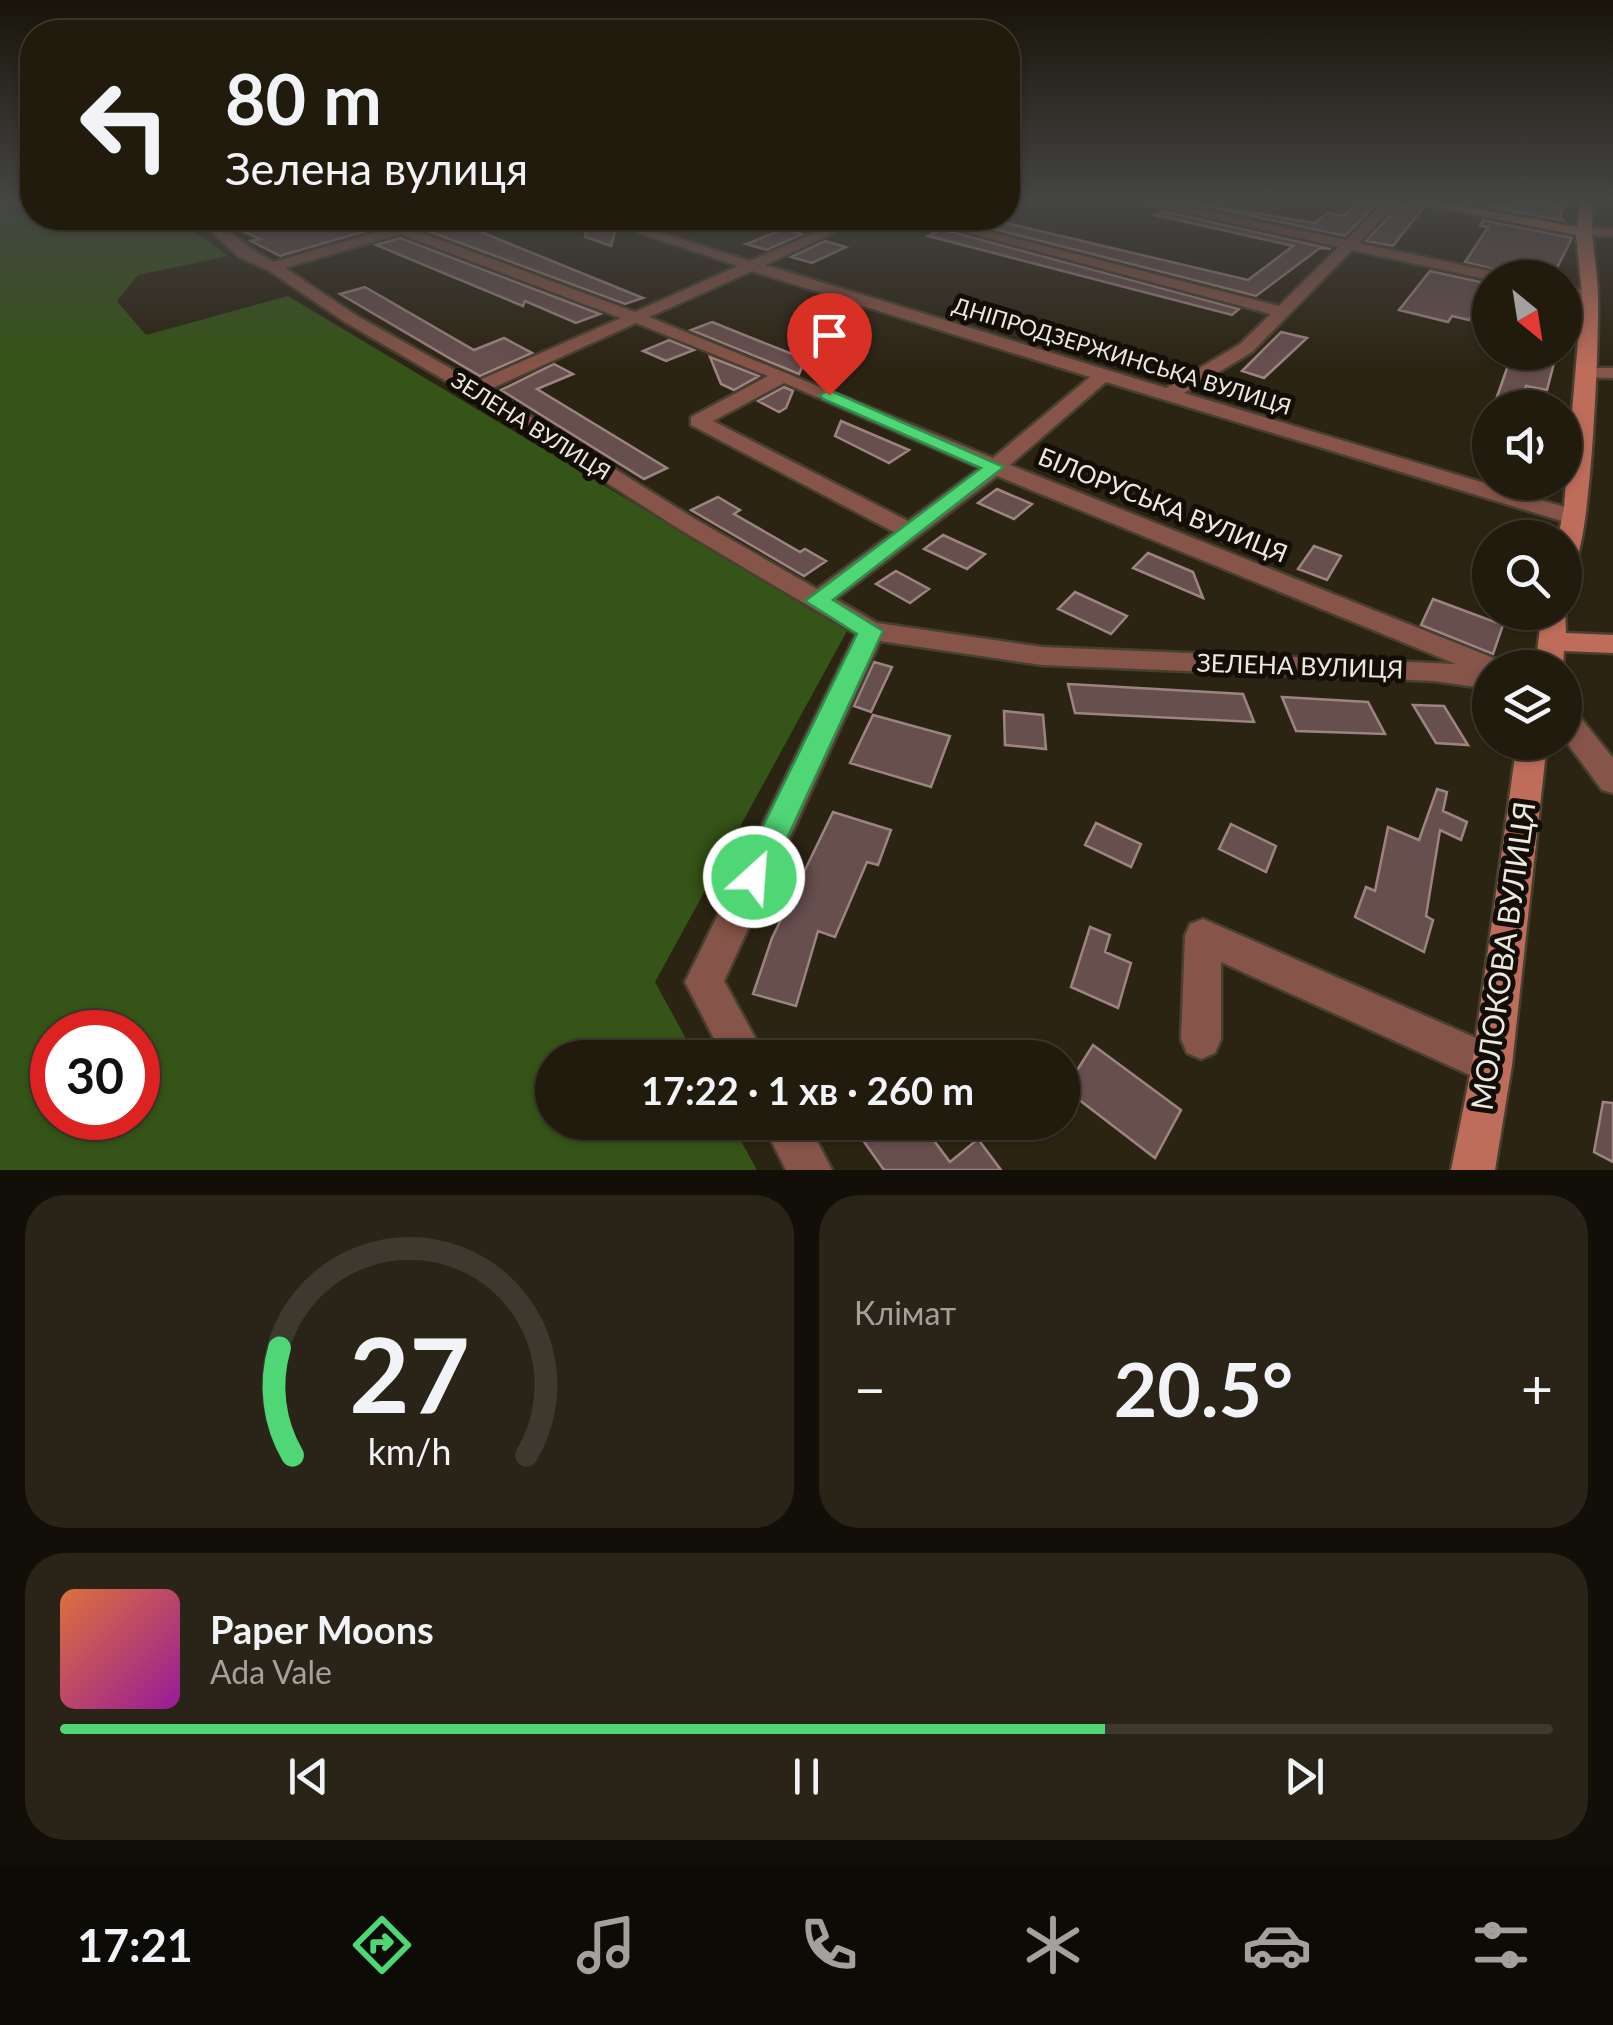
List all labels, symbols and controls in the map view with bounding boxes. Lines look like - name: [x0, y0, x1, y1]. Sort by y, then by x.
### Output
- text: 80 m: [225, 56, 382, 140]
- icon: left: [60, 60, 190, 190]
- text: Зелена вулиця: [225, 141, 528, 195]
- north arrow: [1472, 260, 1582, 370]
- map controls: [1472, 260, 1582, 760]
- street label: ДНІПРОДЗЕРЖИНСЬКА ВУЛИЦЯ: [950, 291, 1295, 420]
- pin: [787, 293, 872, 396]
- icon: arrive: [802, 308, 857, 363]
- street label: ЗЕЛЕНА ВУЛИЦЯ: [447, 366, 616, 485]
- button: sound: [1472, 390, 1582, 500]
- street label: БІЛОРУСЬКА ВУЛИЦЯ: [1034, 440, 1292, 568]
- button: search: [1472, 520, 1582, 630]
- street label: ЗЕЛЕНА ВУЛИЦЯ: [1196, 646, 1404, 684]
- button: layers: [1472, 650, 1582, 760]
- street label: МОЛОКОВА ВУЛИЦЯ: [1463, 799, 1542, 1112]
- position arrow: [702, 825, 806, 929]
- speed limit sign: 30: [30, 1010, 160, 1140]
- text: 17:22 · 1 хв · 260 m: [641, 1067, 974, 1113]
- text: Клімат: [854, 1293, 956, 1332]
- text: 27: [349, 1310, 470, 1435]
- text: 20.5°: [1114, 1343, 1293, 1433]
- text: −: [854, 1355, 886, 1421]
- text: +: [1521, 1355, 1553, 1421]
- text: km/h: [368, 1430, 451, 1473]
- text: Paper Moons: [210, 1606, 434, 1652]
- text: Ada Vale: [210, 1652, 332, 1691]
- icon: previous: [281, 1749, 336, 1804]
- icon: pause: [779, 1749, 834, 1804]
- icon: next: [1277, 1749, 1332, 1804]
- icon: directions: [347, 1910, 417, 1980]
- icon: music: [571, 1910, 641, 1980]
- icon: phone: [794, 1910, 864, 1980]
- icon: climate: [1018, 1910, 1088, 1980]
- icon: car: [1242, 1910, 1312, 1980]
- icon: filters: [1466, 1910, 1536, 1980]
- text: 17:21: [77, 1918, 193, 1972]

